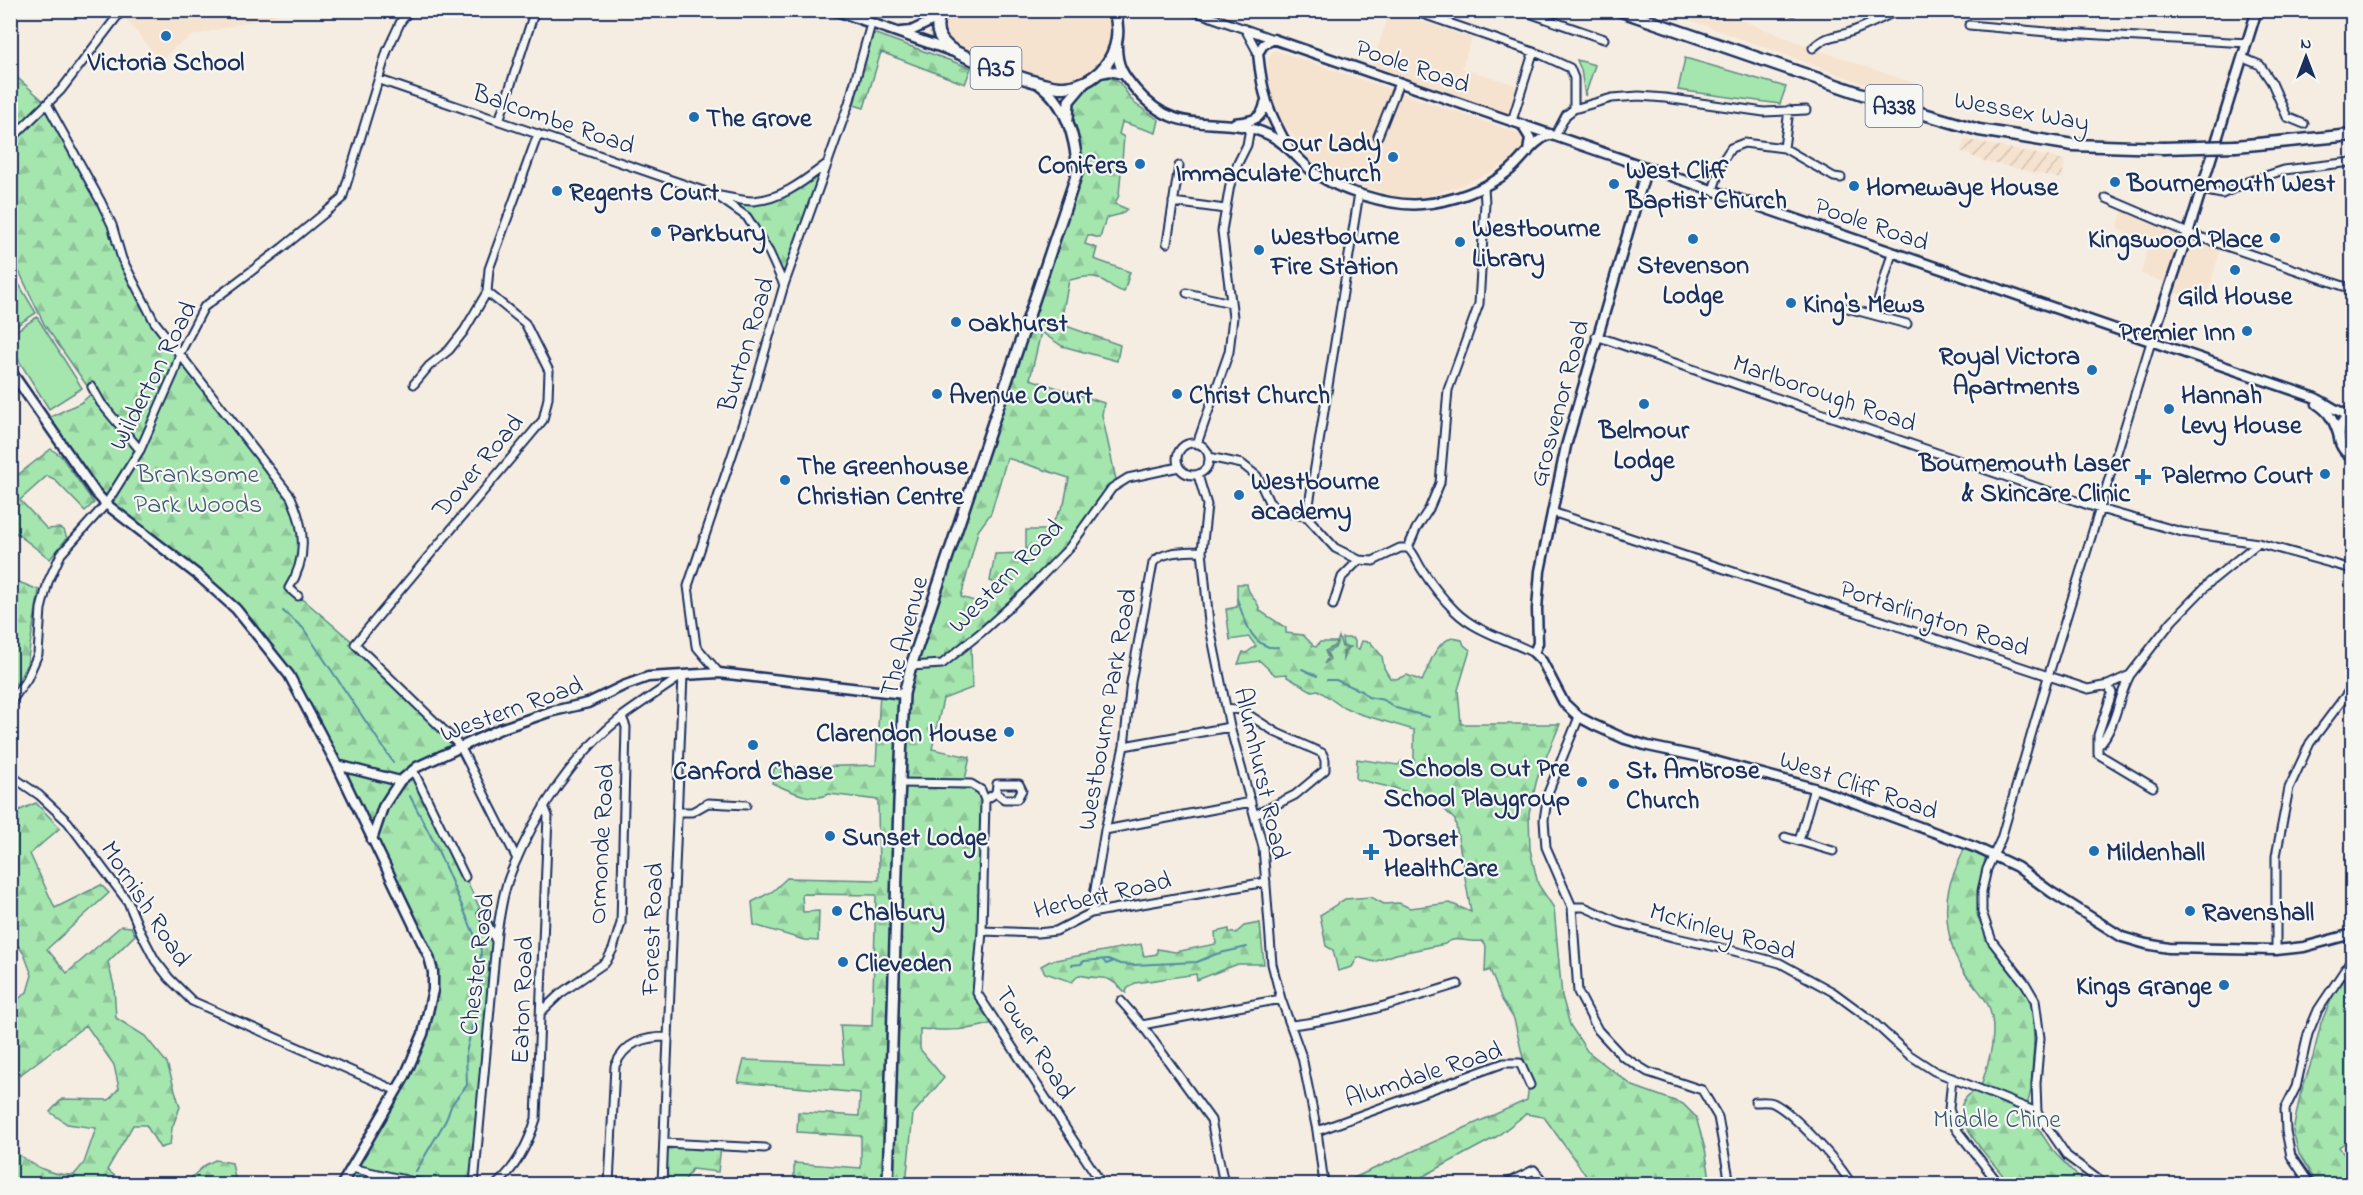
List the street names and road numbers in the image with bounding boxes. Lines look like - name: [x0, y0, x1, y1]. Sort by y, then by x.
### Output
- street label: Poole Road: [1350, 31, 1475, 105]
- road number: A35: [970, 47, 1022, 89]
- street label: Balcombe Road: [466, 75, 640, 167]
- street label: Wessex Way: [1951, 82, 2092, 144]
- road number: A338: [1866, 85, 1922, 127]
- street label: Poole Road: [1809, 189, 1934, 263]
- street label: Burton Road: [709, 273, 786, 418]
- street label: Wilderton Road: [101, 295, 209, 458]
- street label: Grosvenor Road: [1520, 316, 1601, 491]
- street label: Marlborough Road: [1727, 346, 1921, 444]
- street label: Dover Road: [424, 406, 535, 528]
- street label: Western Road: [941, 511, 1074, 643]
- street label: Portarlington Road: [1834, 571, 2034, 669]
- street label: The Avenue: [872, 572, 940, 701]
- street label: Westbourne Park Road: [1069, 585, 1149, 833]
- street label: Western Road: [435, 667, 589, 754]
- street label: Alumhurst Road: [1222, 684, 1298, 864]
- street label: West Cliff Road: [1774, 742, 1943, 832]
- street label: Ormonde Road: [580, 762, 626, 926]
- street label: Mornish Road: [89, 834, 200, 975]
- street label: Forest Road: [633, 862, 675, 997]
- street label: Herbert Road: [1030, 863, 1176, 931]
- street label: Chester Road: [451, 891, 507, 1038]
- street label: McKinley Road: [1644, 894, 1800, 972]
- street label: Eaton Road: [503, 935, 545, 1065]
- street label: Tower Road: [984, 980, 1083, 1108]
- street label: Alumdale Road: [1341, 1032, 1508, 1119]

